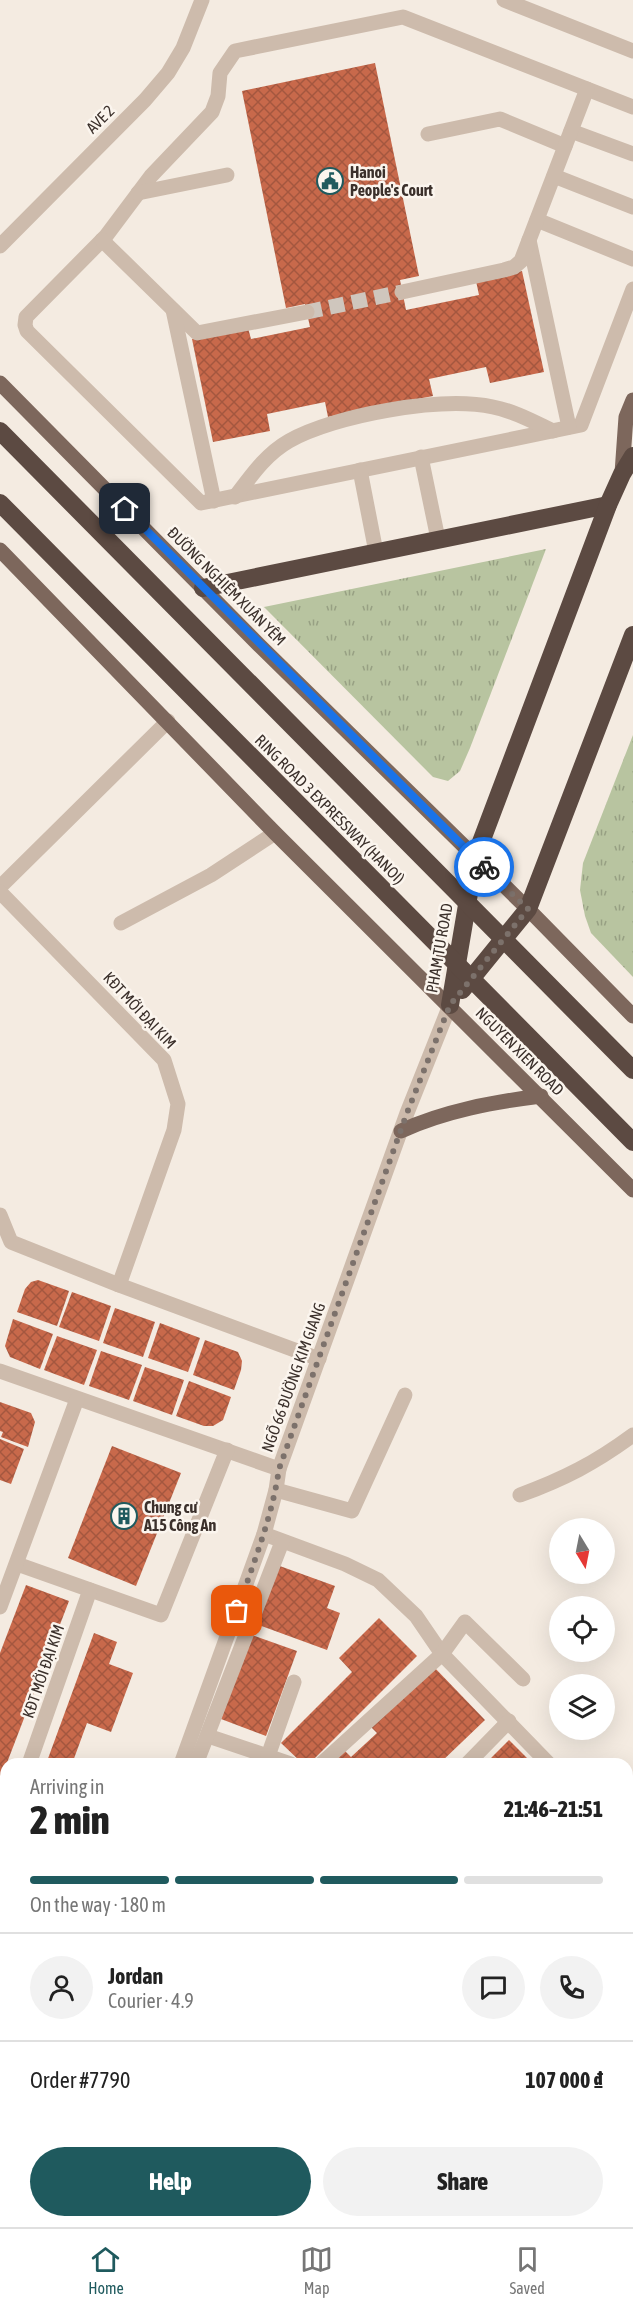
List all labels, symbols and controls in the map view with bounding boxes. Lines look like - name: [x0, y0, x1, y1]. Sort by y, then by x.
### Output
- street label: AVE 2: [82, 101, 118, 137]
- place label: Hanoi People's Court: [350, 163, 433, 199]
- public building icon: Hanoi People's Court: [315, 166, 345, 196]
- pin: [99, 483, 150, 534]
- icon: home: [108, 492, 141, 525]
- street label: ĐƯỜNG NGHIÊM XUÂN YÊM: [164, 523, 290, 649]
- street label: RING ROAD 3 EXPRESSWAY (HANOI): [251, 731, 408, 888]
- courier: [454, 837, 514, 897]
- icon: bike: [468, 851, 501, 884]
- street label: PHAM TU ROAD: [422, 902, 456, 994]
- street label: KĐT MỚI ĐẠI KIM: [100, 968, 180, 1052]
- street label: NGUYEN XIEN ROAD: [472, 1003, 568, 1099]
- street label: NGÕ 66 ĐƯỜNG KIM GIANG: [258, 1300, 328, 1454]
- place label: Chung cư A15 Công An: [143, 1498, 216, 1534]
- building icon: Chung cư A15 Công An: [109, 1501, 139, 1531]
- north arrow: [549, 1518, 615, 1584]
- map controls: [549, 1518, 615, 1740]
- pin: [211, 1585, 262, 1636]
- icon: bag: [220, 1594, 253, 1627]
- button: locate: [549, 1596, 615, 1662]
- street label: KĐT MỚI ĐẠI KIM: [19, 1622, 67, 1720]
- button: layers: [549, 1674, 615, 1740]
- text: Arriving in: [30, 1775, 104, 1798]
- text: 21:46–21:51: [504, 1796, 603, 1822]
- text: 2 min: [30, 1798, 110, 1842]
- text: On the way · 180 m: [30, 1893, 166, 1916]
- button: person: [30, 1956, 93, 2019]
- button: chat: [462, 1956, 525, 2019]
- button: phone: [540, 1956, 603, 2019]
- text: Jordan: [108, 1963, 163, 1989]
- text: Courier · 4.9: [108, 1989, 194, 2012]
- text: Order #7790: [30, 2067, 130, 2093]
- text: 107 000 ₫: [525, 2067, 603, 2093]
- button: Help: [30, 2147, 311, 2216]
- button: Share: [323, 2147, 603, 2216]
- tab: Home: [88, 2243, 124, 2297]
- tab: Map: [300, 2243, 333, 2297]
- tab: Saved: [509, 2243, 545, 2297]

